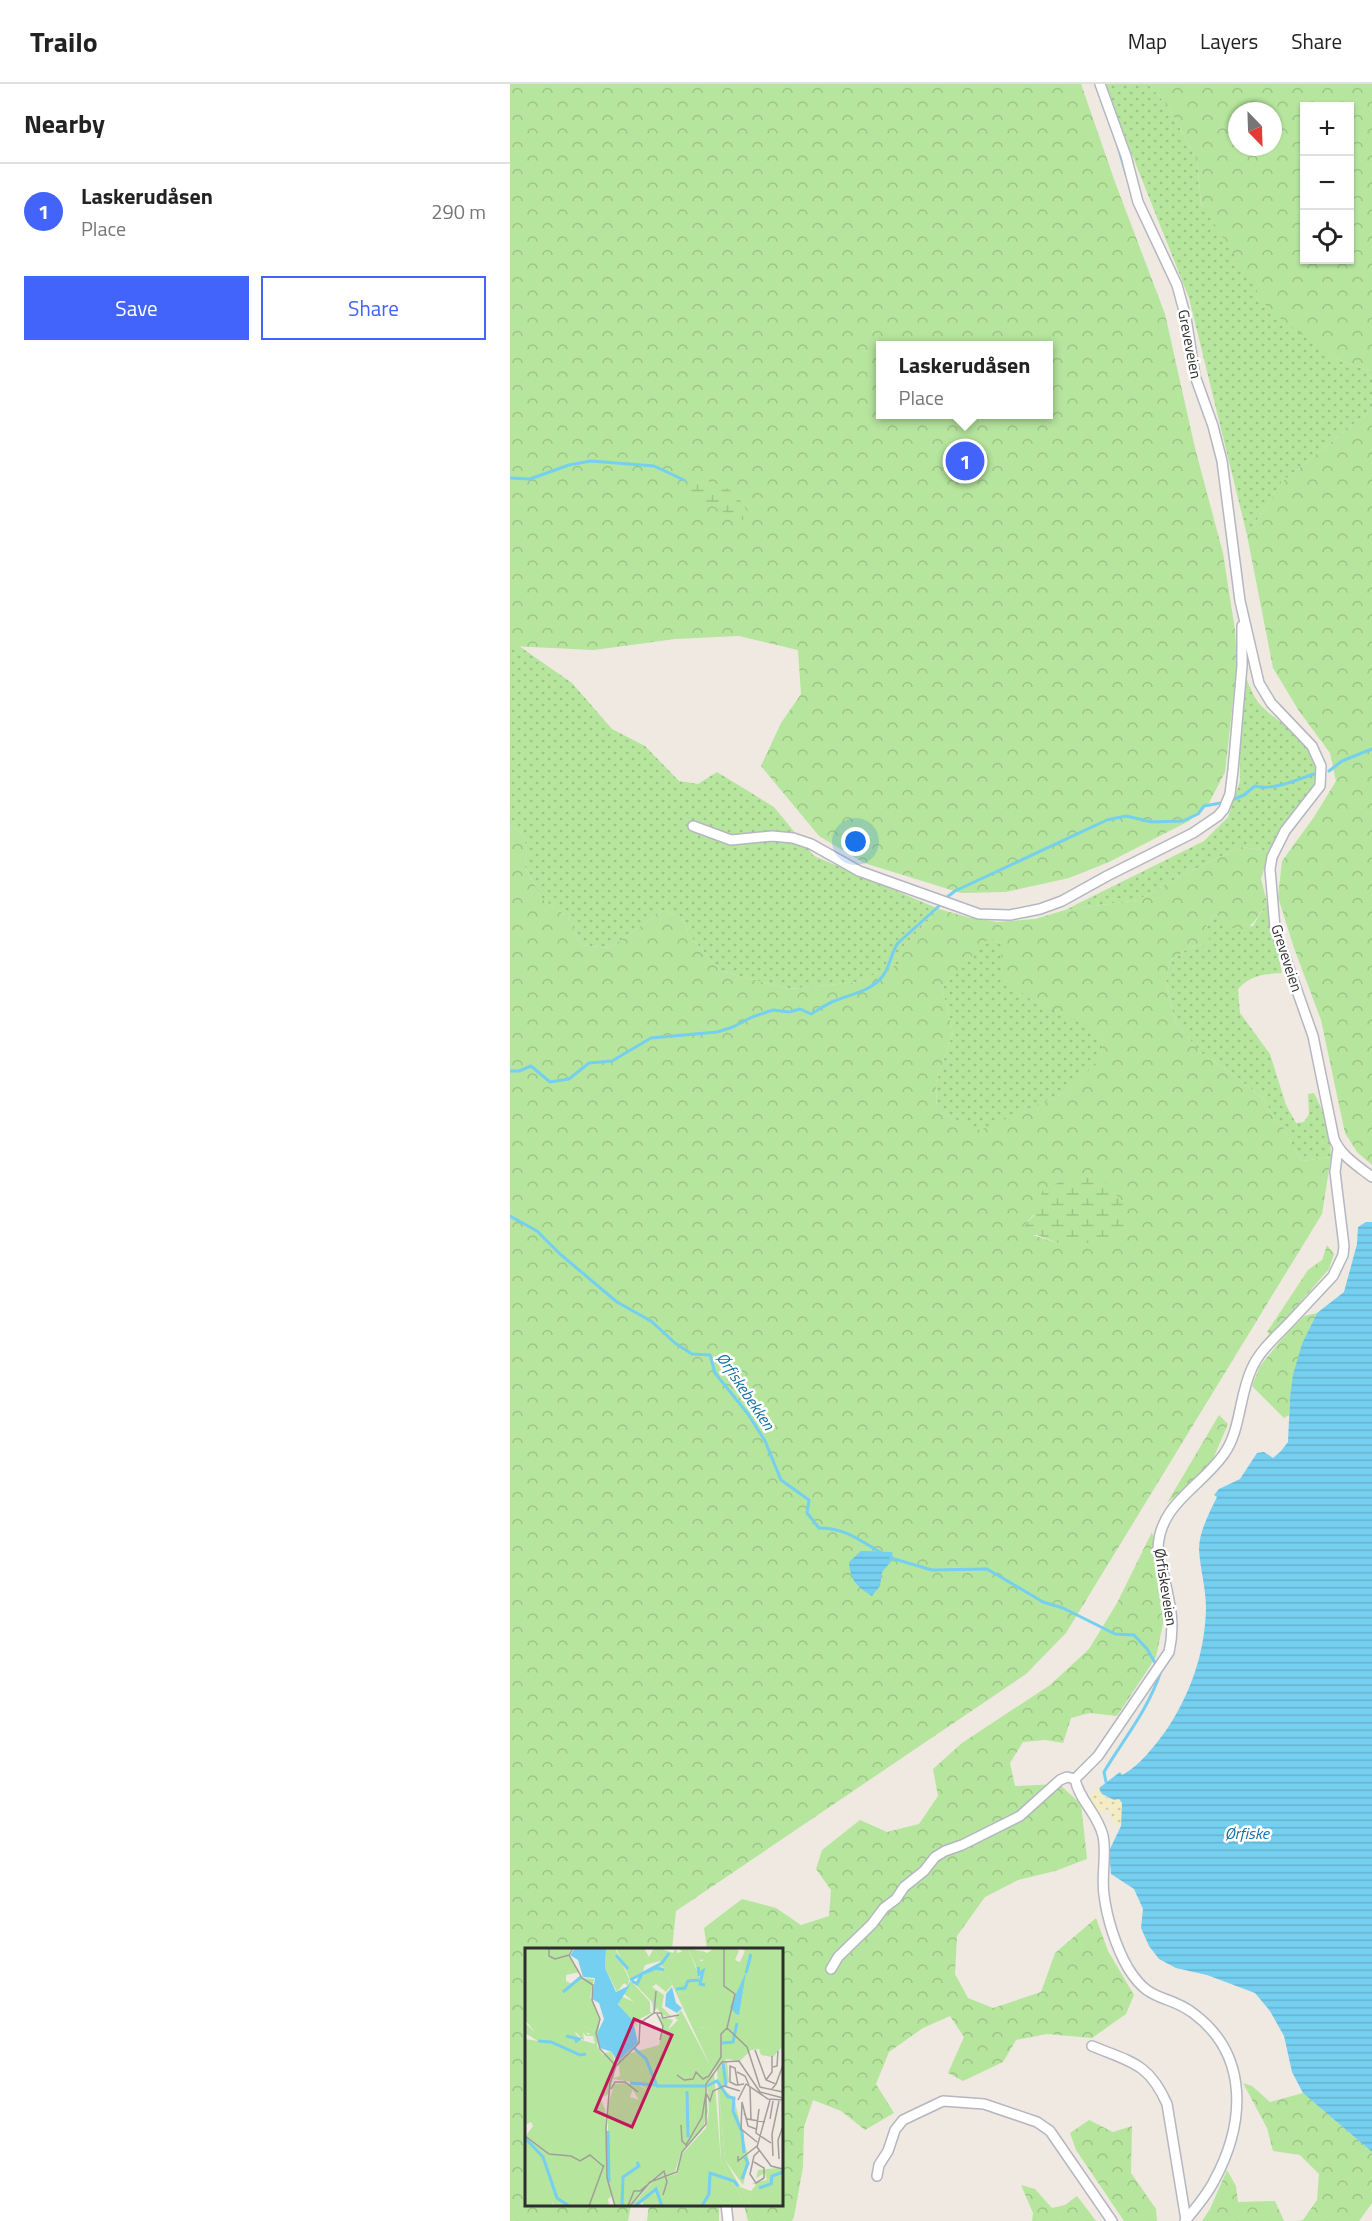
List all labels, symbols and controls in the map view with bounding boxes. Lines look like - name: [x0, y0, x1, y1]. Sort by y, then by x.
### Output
- text: Trailo: [30, 20, 98, 63]
- text: Map: [1128, 25, 1167, 57]
- text: Layers: [1200, 25, 1258, 57]
- text: Share: [1291, 25, 1342, 57]
- north arrow: [1228, 102, 1282, 156]
- map controls: [1300, 102, 1354, 264]
- button: +: [1300, 102, 1354, 156]
- text: Nearby: [24, 104, 105, 143]
- button: −: [1300, 156, 1354, 210]
- text: Laskerudåsen: [81, 179, 213, 213]
- text: 1: [38, 196, 49, 227]
- text: 290 m: [431, 196, 486, 227]
- button: locate: [1300, 210, 1354, 264]
- text: Place: [81, 213, 126, 244]
- button: Save: [24, 276, 249, 340]
- button: Share: [261, 276, 486, 340]
- street label: Greveveien: [1172, 308, 1208, 380]
- popup: [876, 341, 1053, 419]
- text: Laskerudåsen: [899, 348, 1030, 382]
- text: Place: [899, 382, 944, 413]
- pin: 1: [946, 438, 984, 484]
- your location: [841, 827, 870, 856]
- street label: Greveveien: [1265, 921, 1309, 995]
- water label: Ørfiskebekken: [711, 1347, 781, 1436]
- street label: Ørfiskeveien: [1149, 1547, 1183, 1627]
- water label: Ørfiske: [1225, 1821, 1271, 1845]
- inset map: [525, 1948, 783, 2206]

